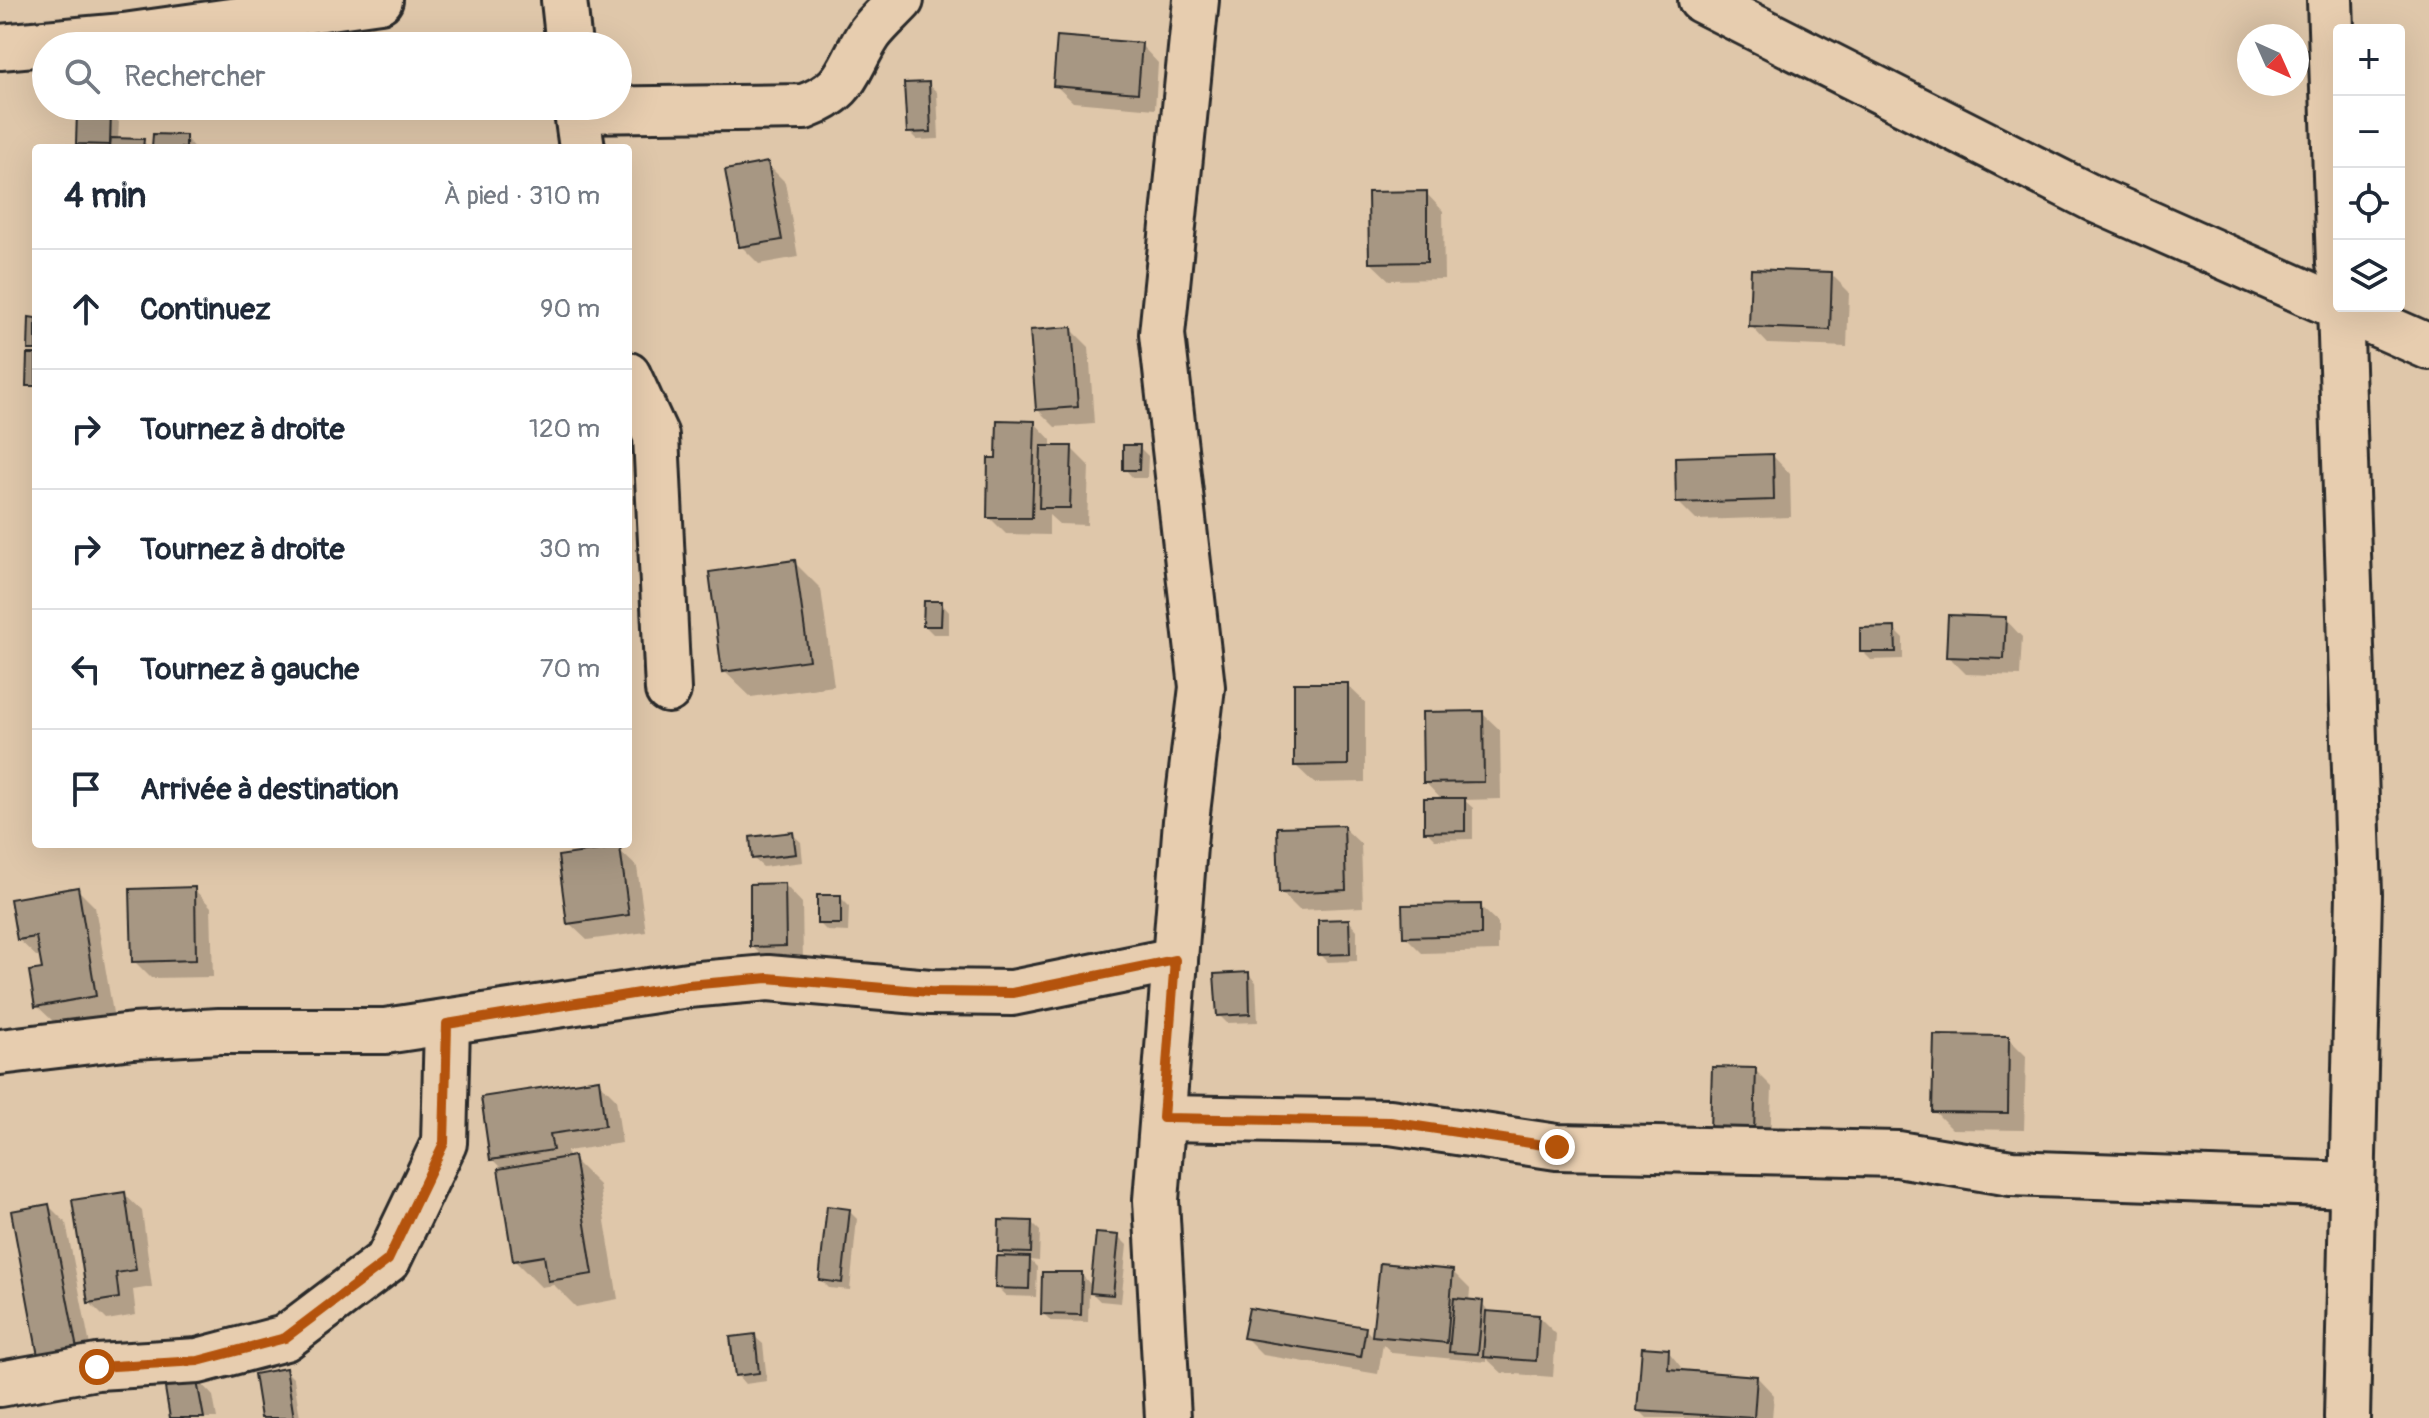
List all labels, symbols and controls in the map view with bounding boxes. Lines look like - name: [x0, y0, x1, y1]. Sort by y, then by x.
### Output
- north arrow: [2237, 24, 2309, 96]
- map controls: [2333, 24, 2405, 312]
- button: +: [2333, 24, 2405, 96]
- search box: [32, 32, 632, 120]
- icon: search: [60, 54, 104, 98]
- text: Rechercher: [124, 58, 266, 95]
- button: −: [2333, 96, 2405, 168]
- button: locate: [2333, 168, 2405, 240]
- text: 4 min: [64, 175, 146, 218]
- text: À pied · 310 m: [444, 180, 600, 212]
- button: layers: [2333, 240, 2405, 312]
- icon: ahead: [64, 287, 108, 331]
- text: Continuez: [140, 291, 271, 328]
- text: 90 m: [540, 293, 600, 325]
- icon: right: [64, 407, 108, 451]
- text: Tournez à droite: [140, 411, 344, 448]
- text: 120 m: [529, 413, 600, 445]
- icon: right: [64, 527, 108, 571]
- text: Tournez à droite: [140, 531, 344, 568]
- text: 30 m: [539, 533, 600, 565]
- icon: left: [64, 647, 108, 691]
- text: Tournez à gauche: [140, 651, 359, 688]
- text: 70 m: [540, 653, 600, 685]
- icon: arrive: [64, 767, 108, 811]
- text: Arrivée à destination: [140, 771, 399, 808]
- route end: [1539, 1129, 1575, 1165]
- route start: [79, 1349, 115, 1385]

